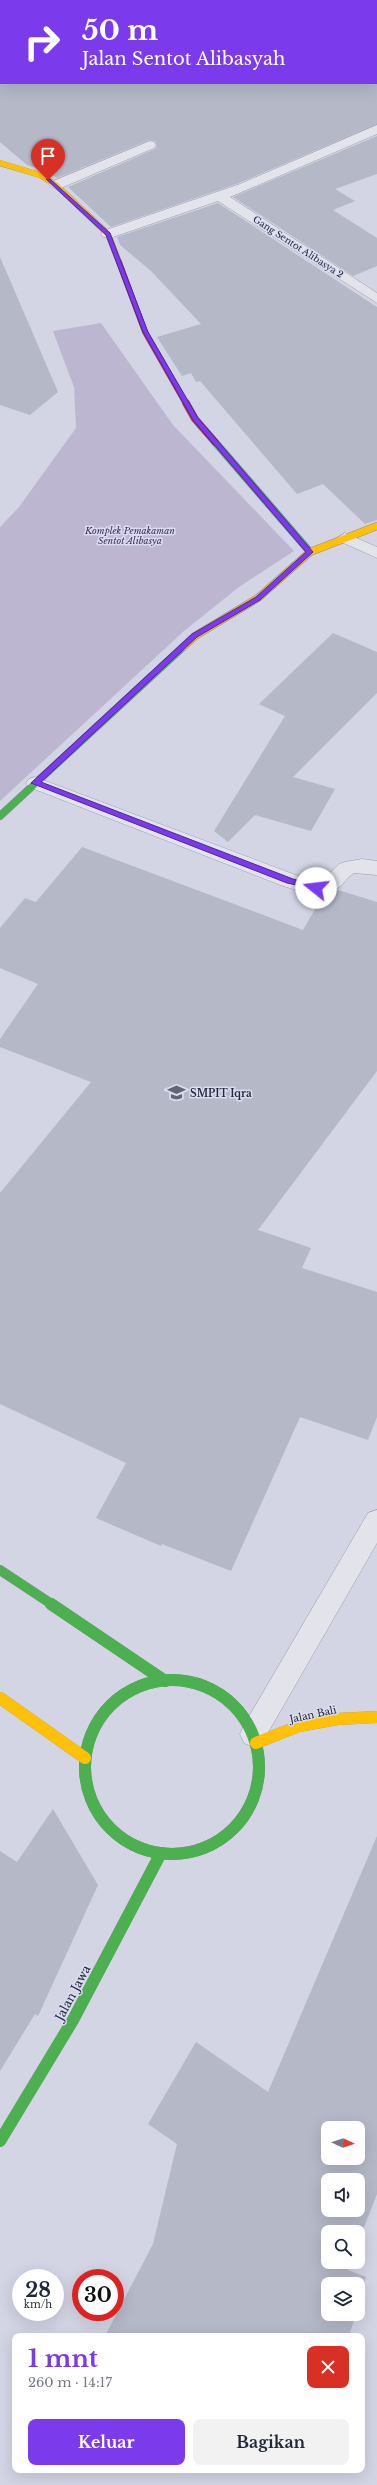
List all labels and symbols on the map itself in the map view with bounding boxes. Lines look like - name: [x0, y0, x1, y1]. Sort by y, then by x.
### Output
- pin: [31, 139, 65, 180]
- street label: Gang Sentot Alibasya 2: [251, 213, 345, 280]
- park label: Komplek Pemakaman Sentot Alibasya: [84, 525, 175, 546]
- position arrow: [295, 867, 337, 909]
- school or university icon: SMPIT Iqra: [167, 1083, 187, 1103]
- place label: SMPIT Iqra: [190, 1087, 252, 1100]
- street label: Jalan Bali: [287, 1703, 338, 1726]
- street label: Jalan Jawa: [51, 1962, 94, 2025]
- north arrow: [321, 2121, 365, 2165]
- speed limit sign: 30: [72, 2269, 124, 2321]

